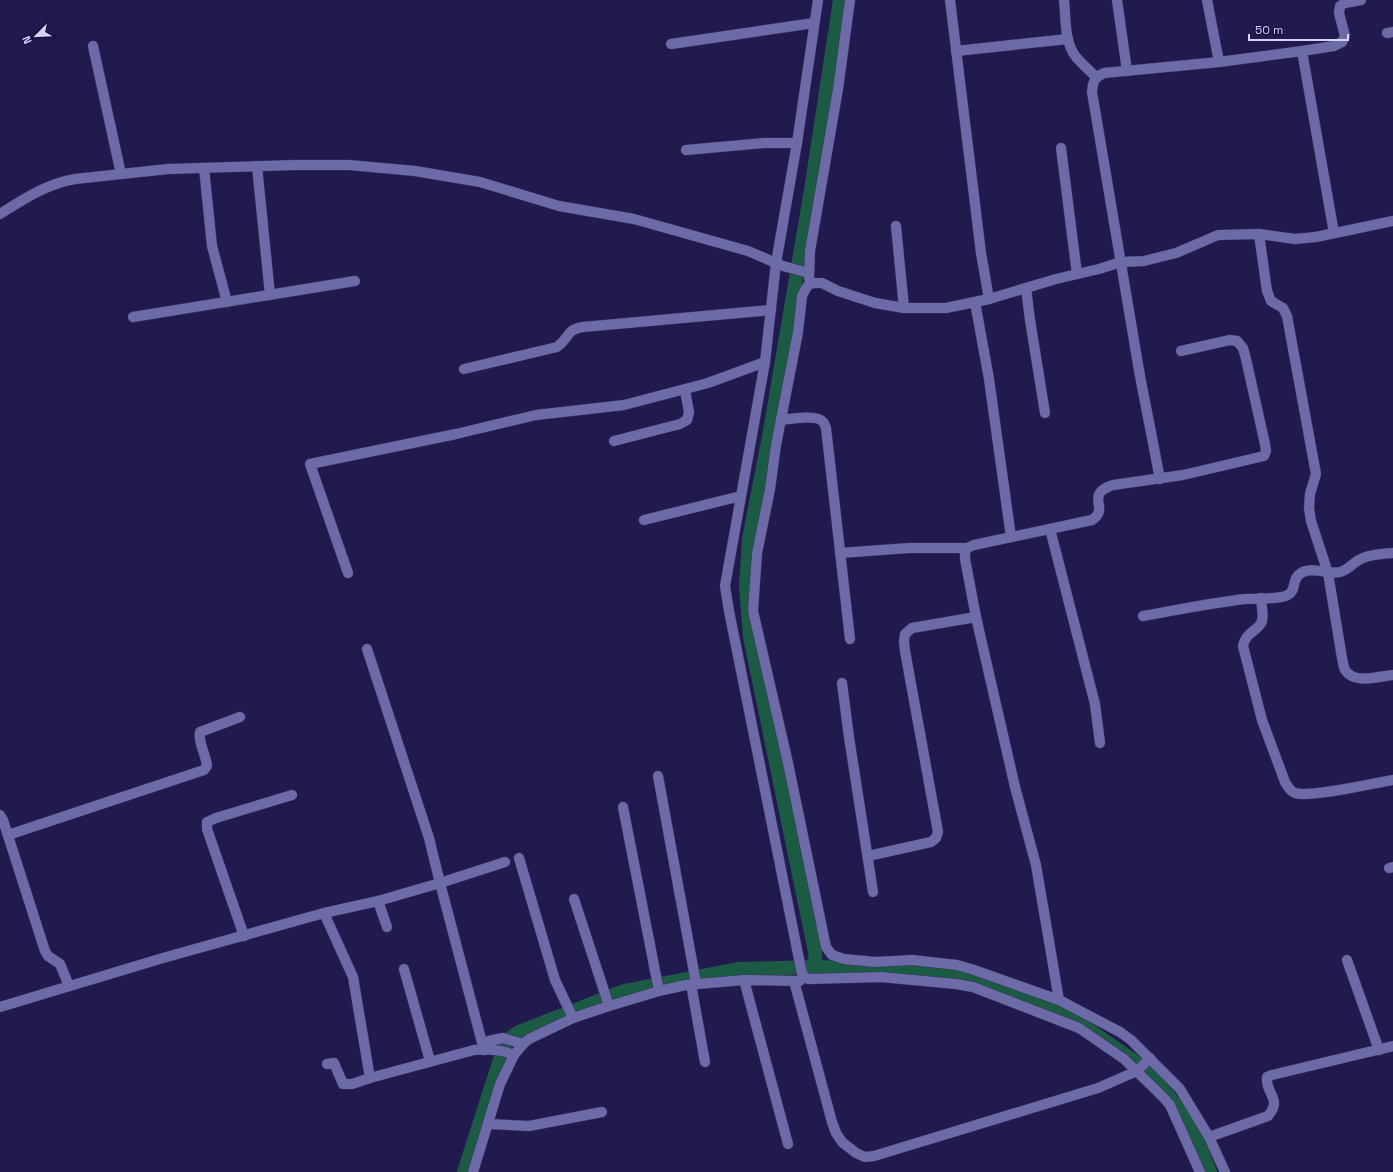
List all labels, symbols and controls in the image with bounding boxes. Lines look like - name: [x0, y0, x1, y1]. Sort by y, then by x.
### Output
- north arrow: [16, 16, 56, 56]
- scale bar: [1249, 16, 1348, 42]
- text: 50 m: [1255, 22, 1283, 38]
- text: N: [19, 34, 35, 46]

